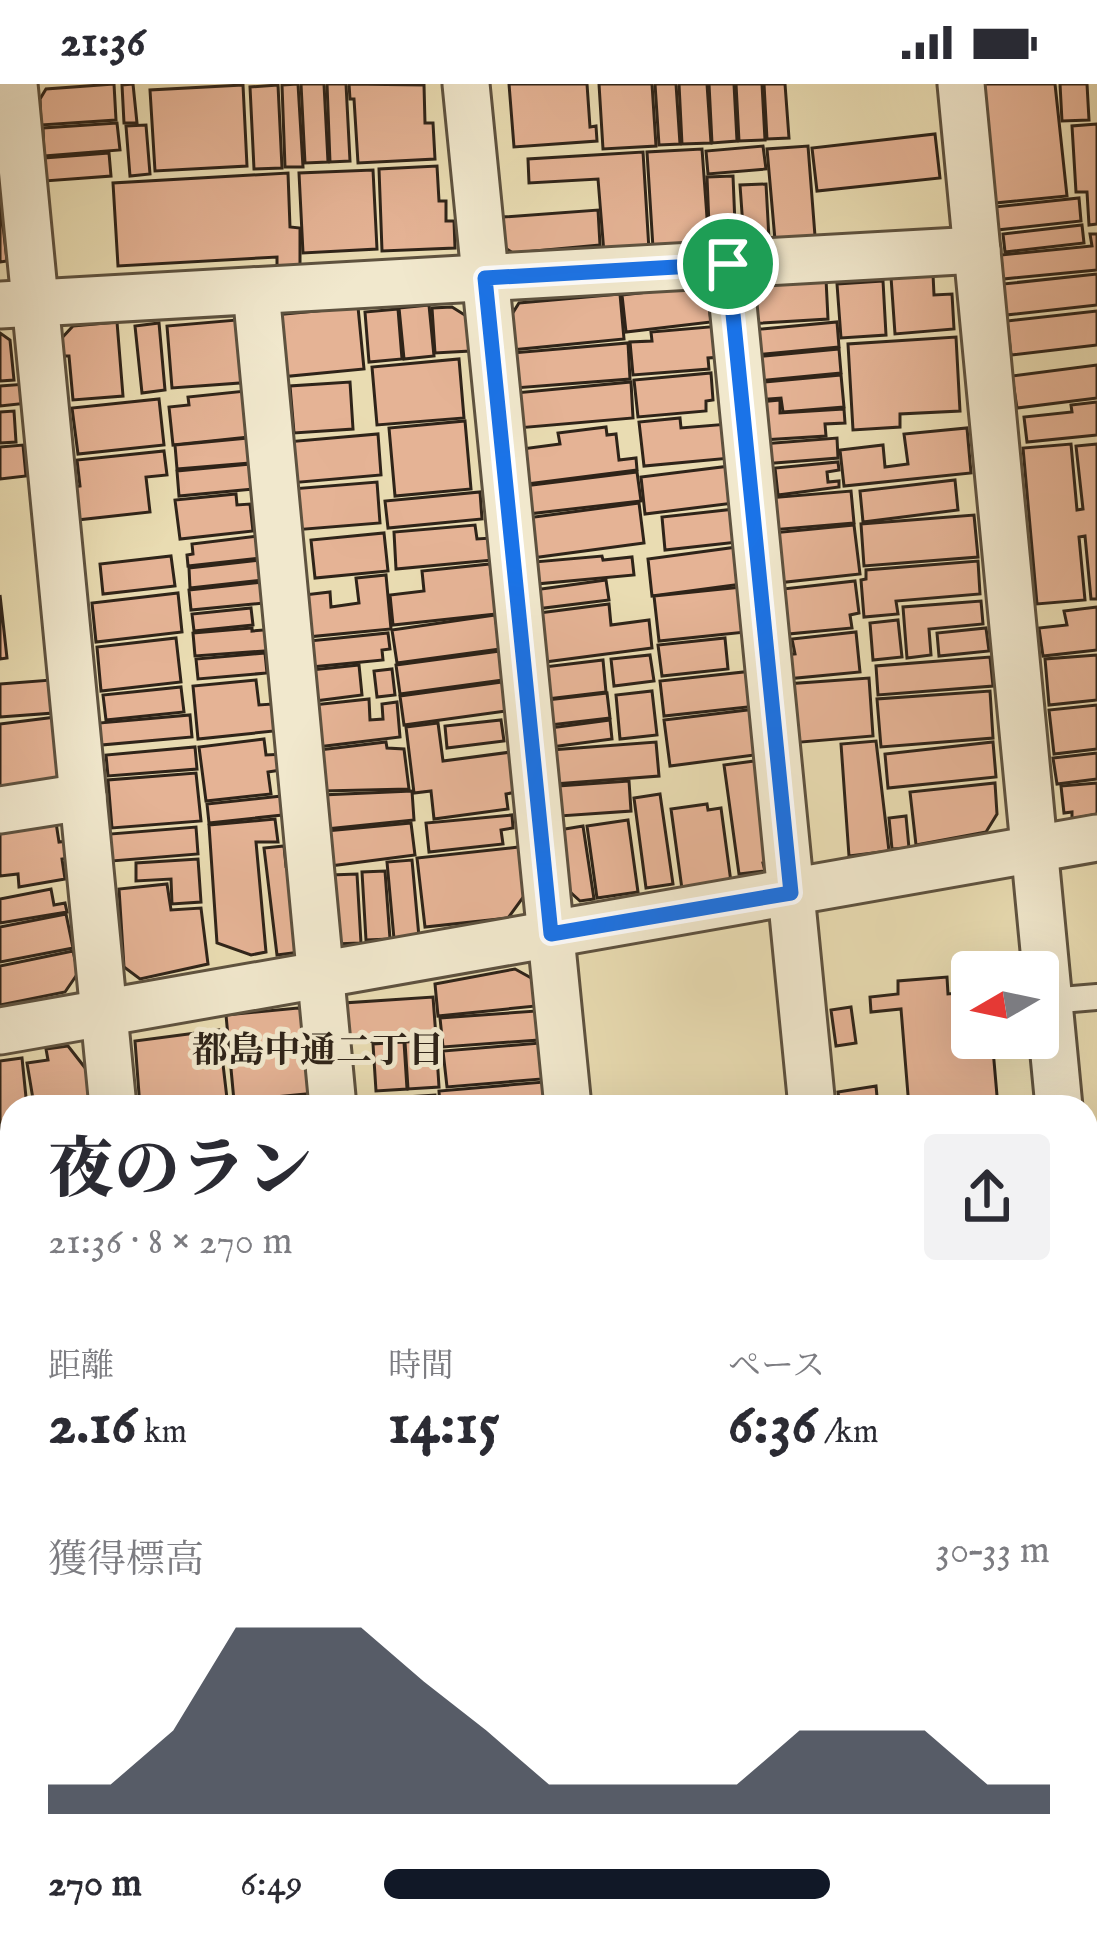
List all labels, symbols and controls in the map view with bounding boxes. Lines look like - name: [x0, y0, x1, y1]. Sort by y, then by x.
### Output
- text: 21:36: [60, 14, 146, 71]
- pin: [677, 213, 779, 315]
- icon: arrive: [695, 231, 761, 297]
- north arrow: [951, 951, 1059, 1059]
- map controls: [951, 951, 1059, 1059]
- district label: 都島中通二丁目: [192, 1029, 444, 1075]
- text: 夜のラン: [48, 1131, 312, 1215]
- button: share: [924, 1134, 1050, 1260]
- text: 21:36 · 8 × 270 m: [48, 1218, 293, 1267]
- text: 距離: [48, 1346, 114, 1388]
- text: 時間: [388, 1346, 454, 1388]
- text: ペース: [728, 1346, 825, 1388]
- text: 2.16: [48, 1388, 137, 1464]
- text: 14:15: [388, 1388, 500, 1464]
- text: 6:36: [728, 1388, 817, 1464]
- text: km: [137, 1412, 187, 1454]
- text: /km: [817, 1412, 878, 1454]
- text: 30–33 m: [935, 1527, 1050, 1576]
- text: 獲得標高: [48, 1537, 204, 1586]
- text: 270 m: [48, 1860, 142, 1909]
- text: 6:49: [240, 1860, 303, 1909]

